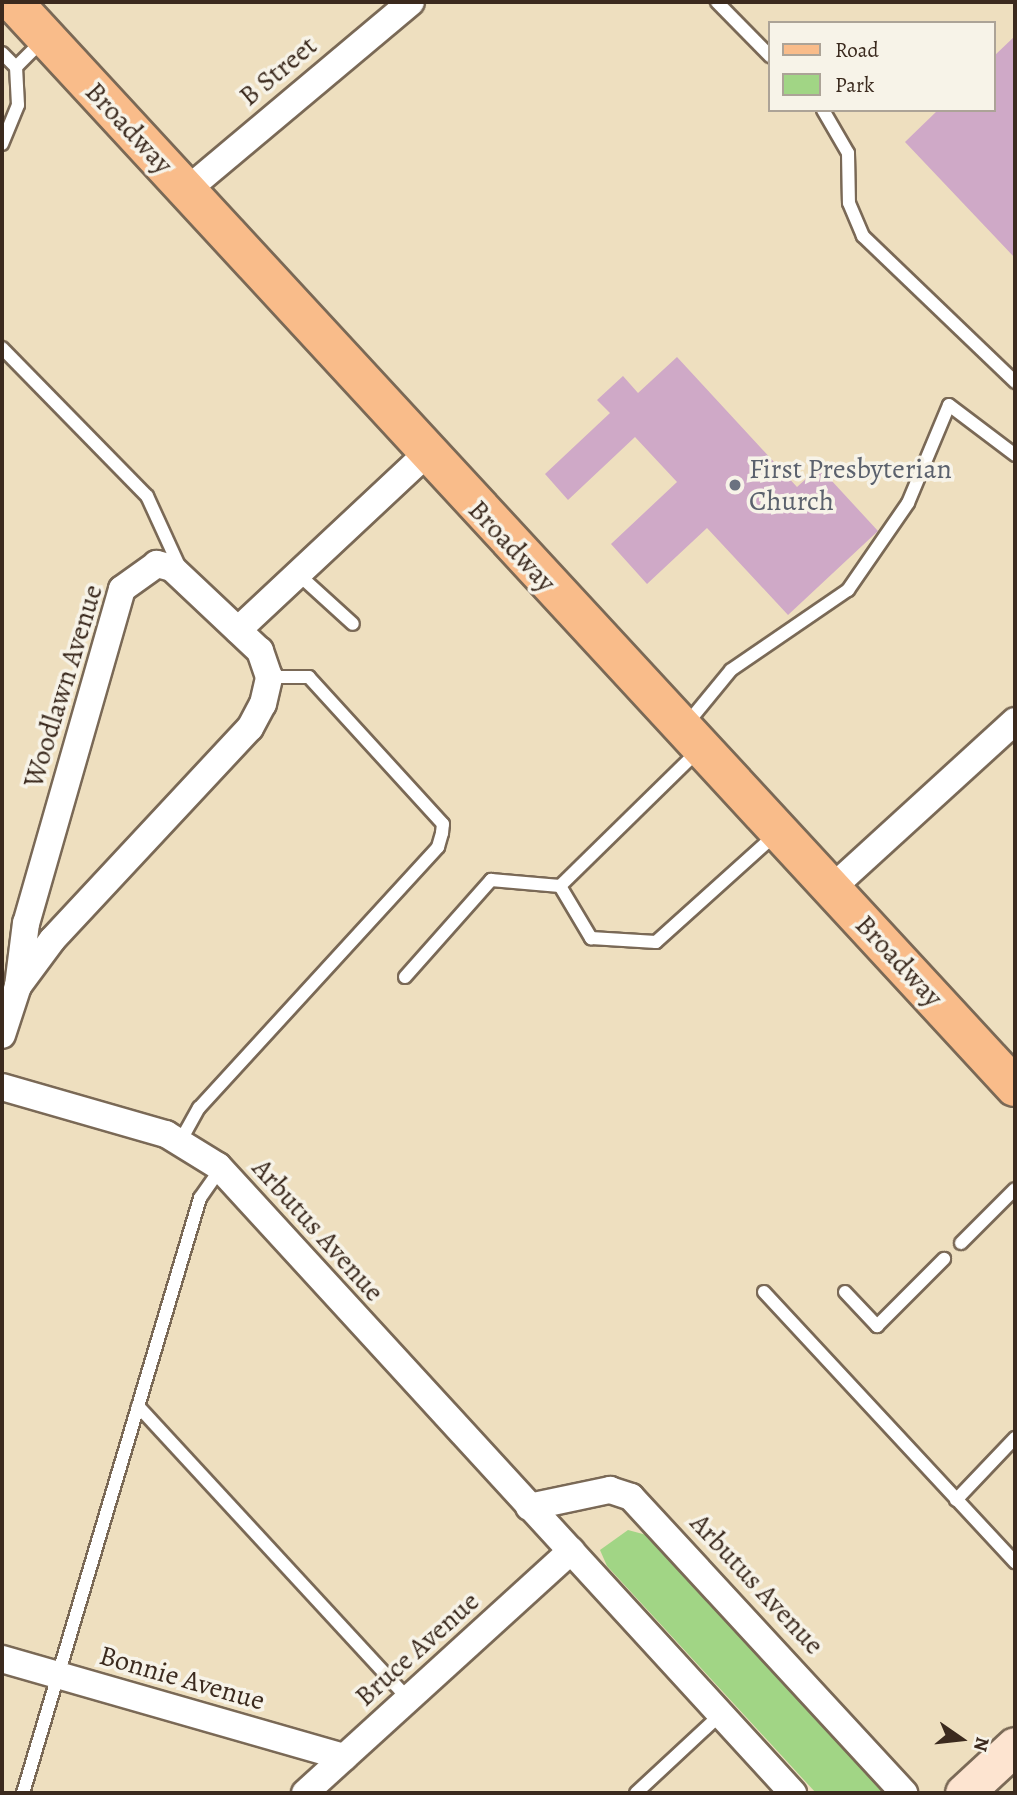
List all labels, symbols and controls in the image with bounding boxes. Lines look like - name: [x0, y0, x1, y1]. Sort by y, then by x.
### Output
- legend: [768, 21, 996, 112]
- street label: B Street: [232, 29, 324, 113]
- text: Road: [835, 36, 879, 64]
- text: Park: [835, 71, 874, 99]
- street label: Broadway: [78, 75, 180, 181]
- place label: First Presbyterian Church: [749, 452, 952, 518]
- marker: First Presbyterian Church: [727, 477, 743, 493]
- street label: Broadway: [461, 493, 563, 599]
- street label: Woodlawn Avenue: [16, 581, 110, 791]
- street label: Broadway: [848, 908, 950, 1014]
- street label: Arbutus Avenue: [245, 1152, 391, 1308]
- street label: Arbutus Avenue: [683, 1507, 831, 1661]
- street label: Bruce Avenue: [348, 1585, 486, 1713]
- street label: Bonnie Avenue: [95, 1638, 269, 1718]
- north arrow: [926, 1704, 996, 1774]
- text: N: [967, 1734, 996, 1754]

